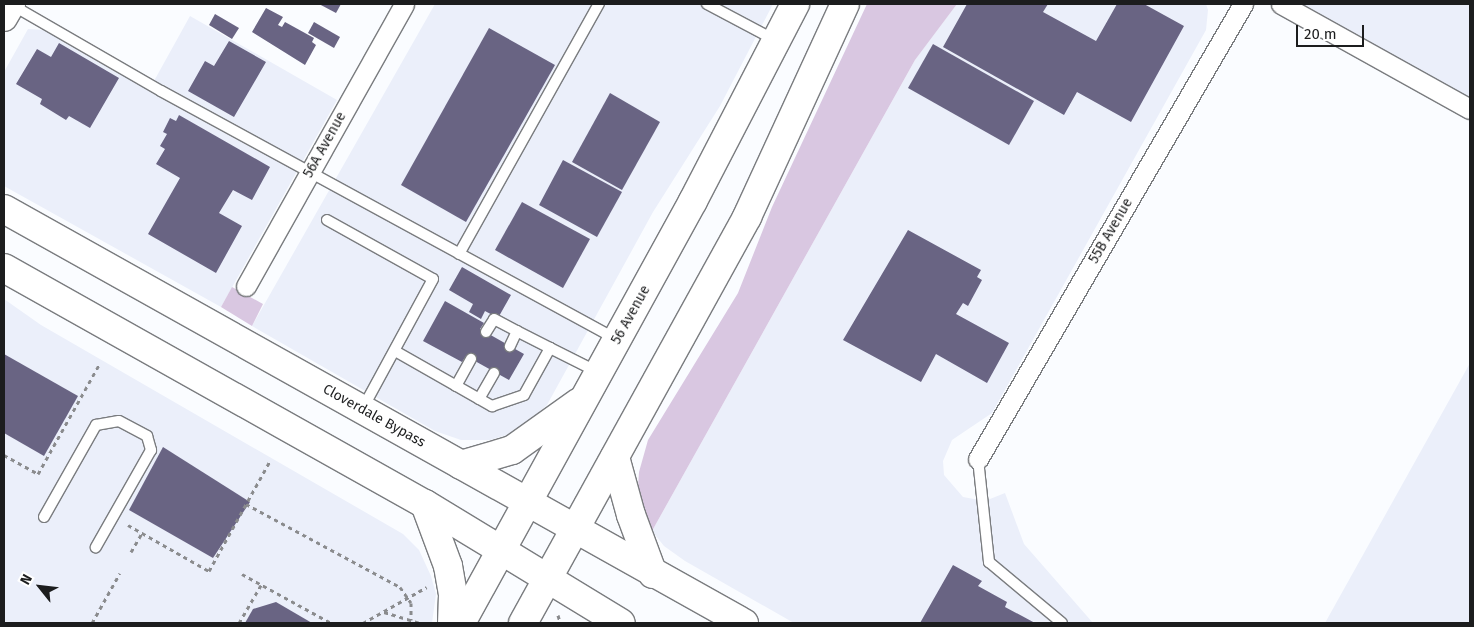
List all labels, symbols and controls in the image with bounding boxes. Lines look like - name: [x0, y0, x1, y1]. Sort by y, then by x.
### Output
- scale bar: [1299, 15, 1366, 47]
- text: 20 m: [1304, 25, 1337, 43]
- street label: 56A Avenue: [300, 109, 350, 181]
- street label: 55B Avenue: [1086, 195, 1136, 267]
- street label: 56 Avenue: [608, 283, 654, 347]
- street label: Cloverdale Bypass: [320, 381, 428, 451]
- north arrow: [15, 562, 65, 612]
- text: N: [17, 571, 36, 588]

